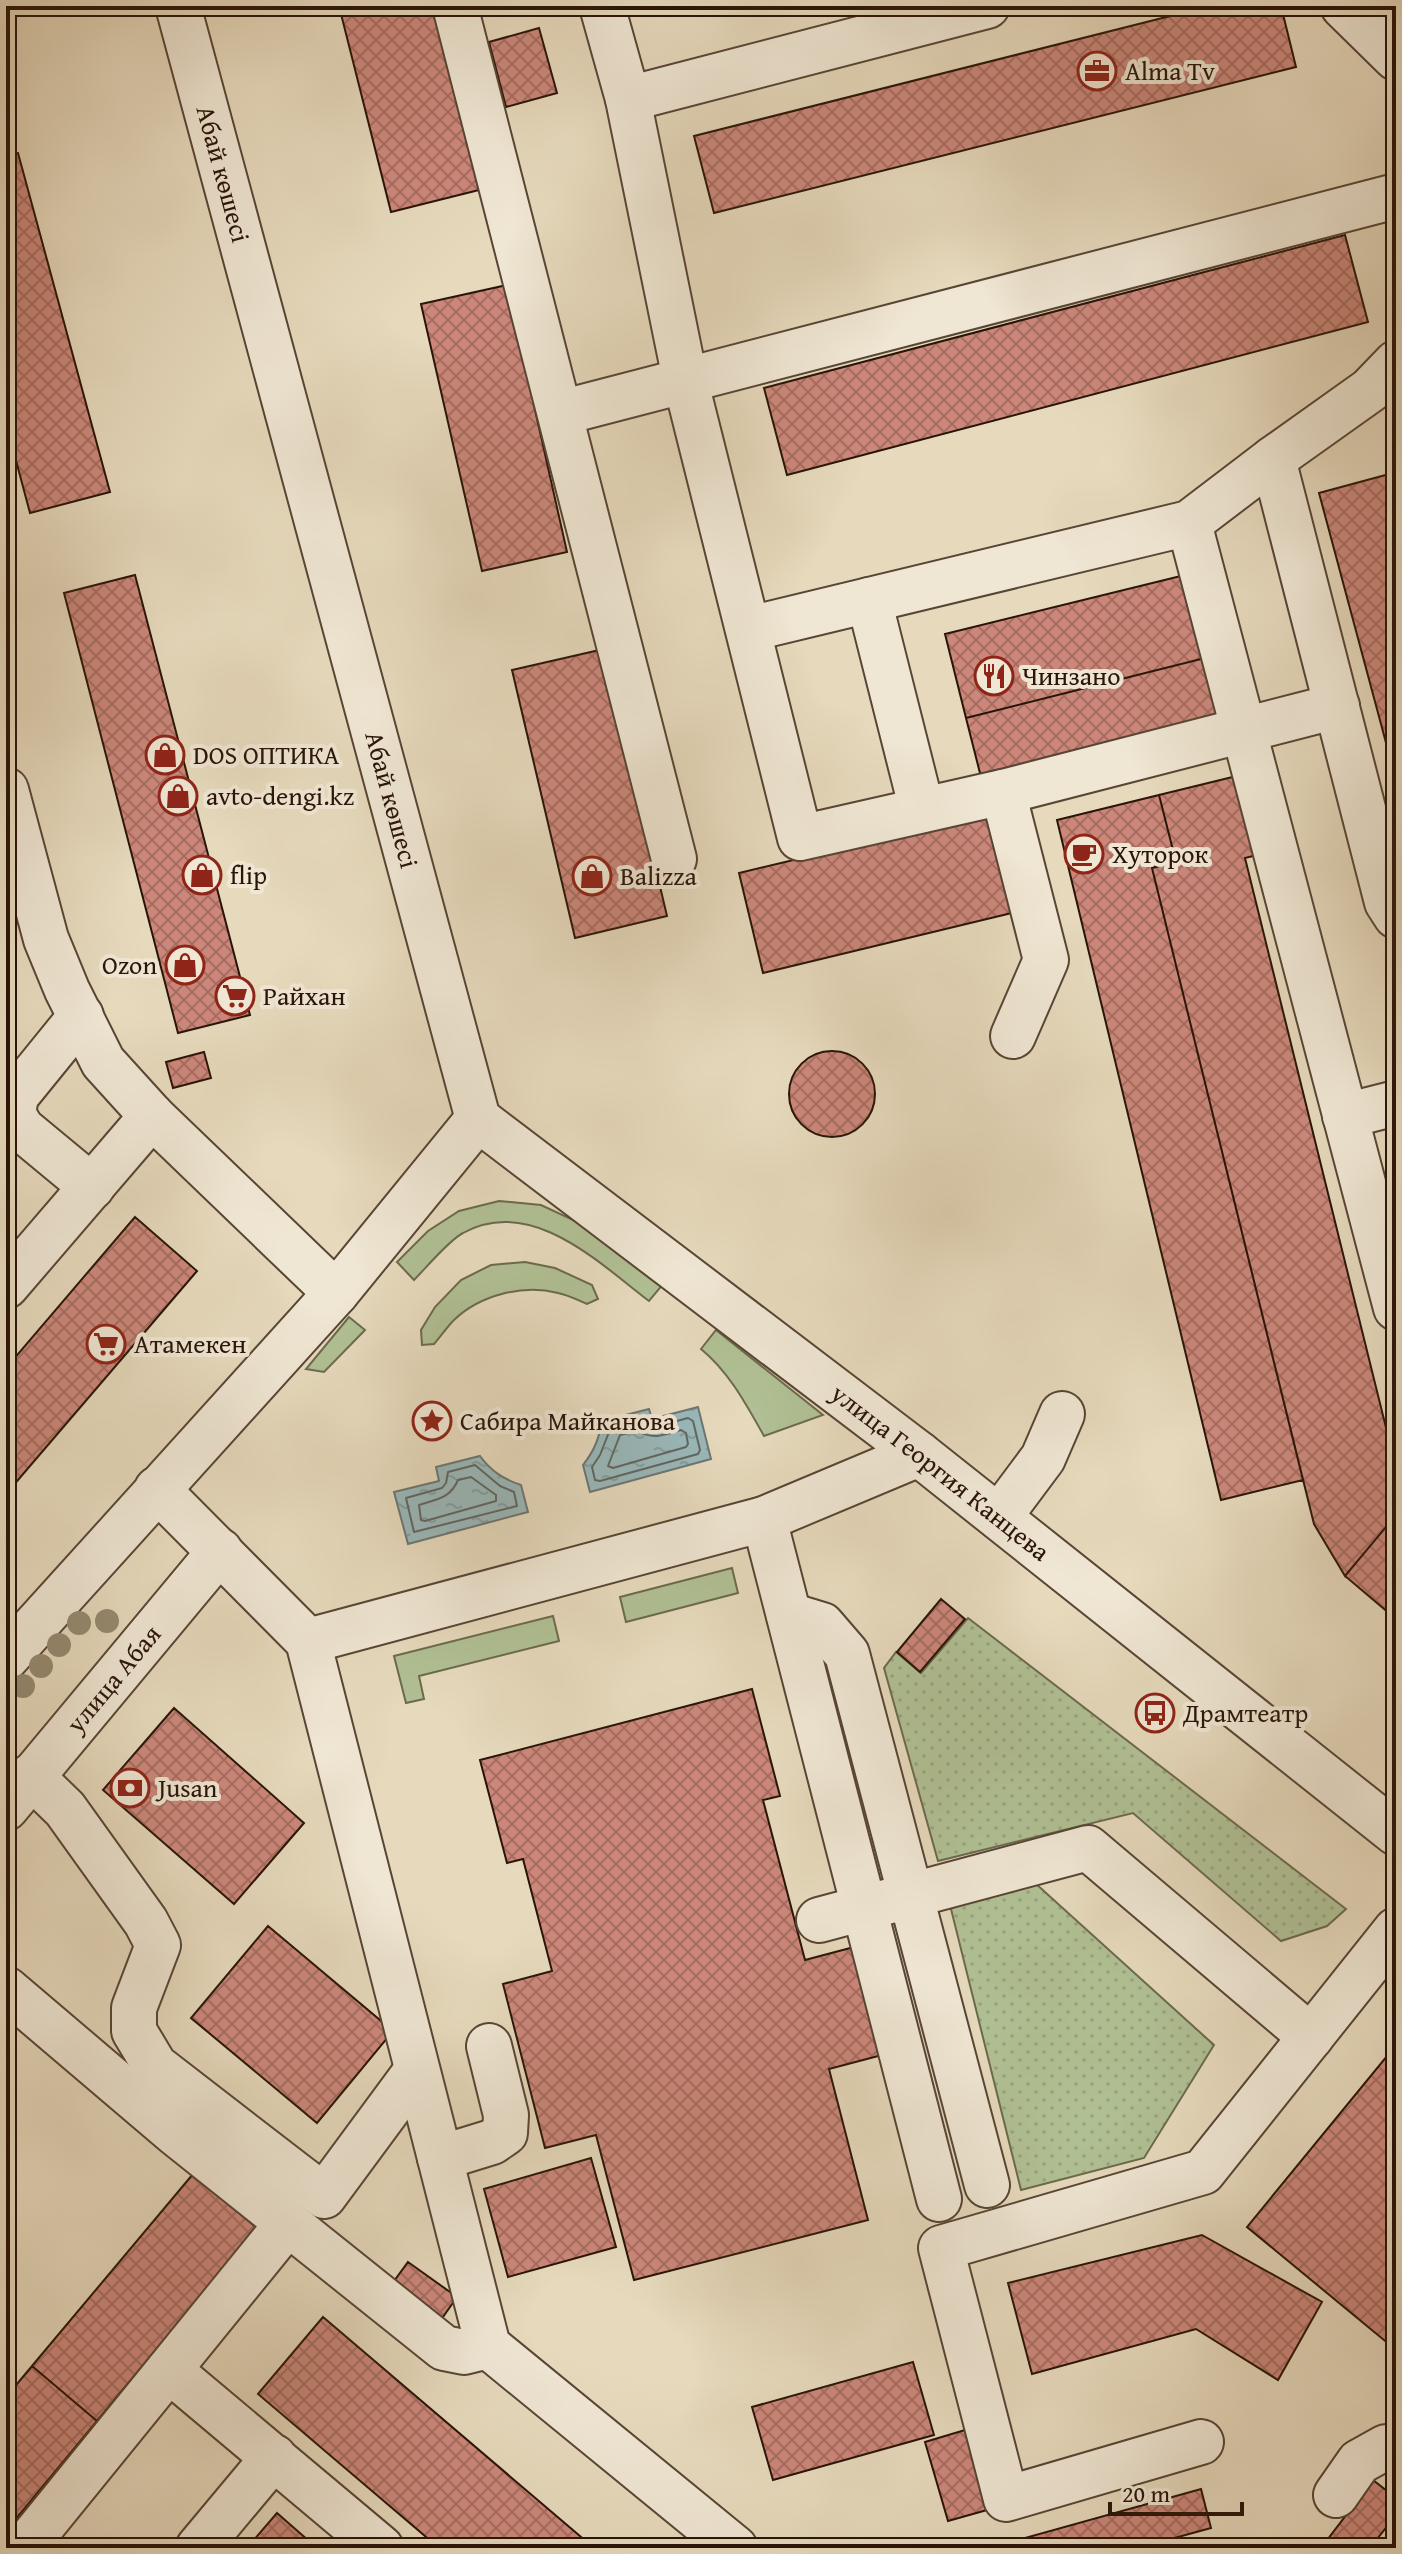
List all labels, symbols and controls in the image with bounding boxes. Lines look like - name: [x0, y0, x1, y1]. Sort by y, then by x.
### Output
- office icon: Alma Tv: [1076, 50, 1118, 92]
- place label: Alma Tv: [1125, 51, 1215, 90]
- street label: Абай көшесі: [187, 101, 261, 247]
- restaurant icon: Чинзано: [973, 655, 1015, 697]
- place label: Чинзано: [1022, 656, 1120, 695]
- street label: Абай көшесі: [355, 727, 429, 872]
- shop icon: DOS ОПТИКА: [144, 734, 186, 776]
- place label: DOS ОПТИКА: [193, 735, 340, 774]
- shop icon: avto-dengi.kz: [157, 775, 199, 817]
- place label: avto-dengi.kz: [206, 776, 354, 815]
- cafe icon: Хуторок: [1063, 833, 1105, 875]
- place label: Хуторок: [1112, 834, 1208, 873]
- shop icon: flip: [181, 854, 223, 896]
- place label: flip: [230, 855, 267, 894]
- shop icon: Balizza: [571, 855, 613, 897]
- place label: Balizza: [620, 856, 697, 895]
- shop icon: Ozon: [164, 944, 206, 986]
- place label: Ozon: [102, 945, 157, 984]
- supermarket icon: Райхан: [214, 975, 256, 1017]
- place label: Райхан: [263, 976, 346, 1015]
- supermarket icon: Атамекен: [85, 1323, 127, 1365]
- place label: Атамекен: [134, 1324, 246, 1363]
- street label: улица Георгия Канцева: [822, 1373, 1059, 1570]
- place icon: Сабира Майканова: [411, 1400, 453, 1442]
- place label: Сабира Майканова: [460, 1401, 676, 1440]
- street label: улица Абая: [56, 1616, 170, 1742]
- bus stop icon: Драмтеатр: [1134, 1692, 1176, 1734]
- place label: Драмтеатр: [1182, 1693, 1308, 1732]
- bank icon: Jusan: [109, 1767, 151, 1809]
- place label: Jusan: [155, 1768, 218, 1807]
- scale bar: [1110, 2466, 1242, 2516]
- text: 20 m: [1122, 2476, 1170, 2511]

